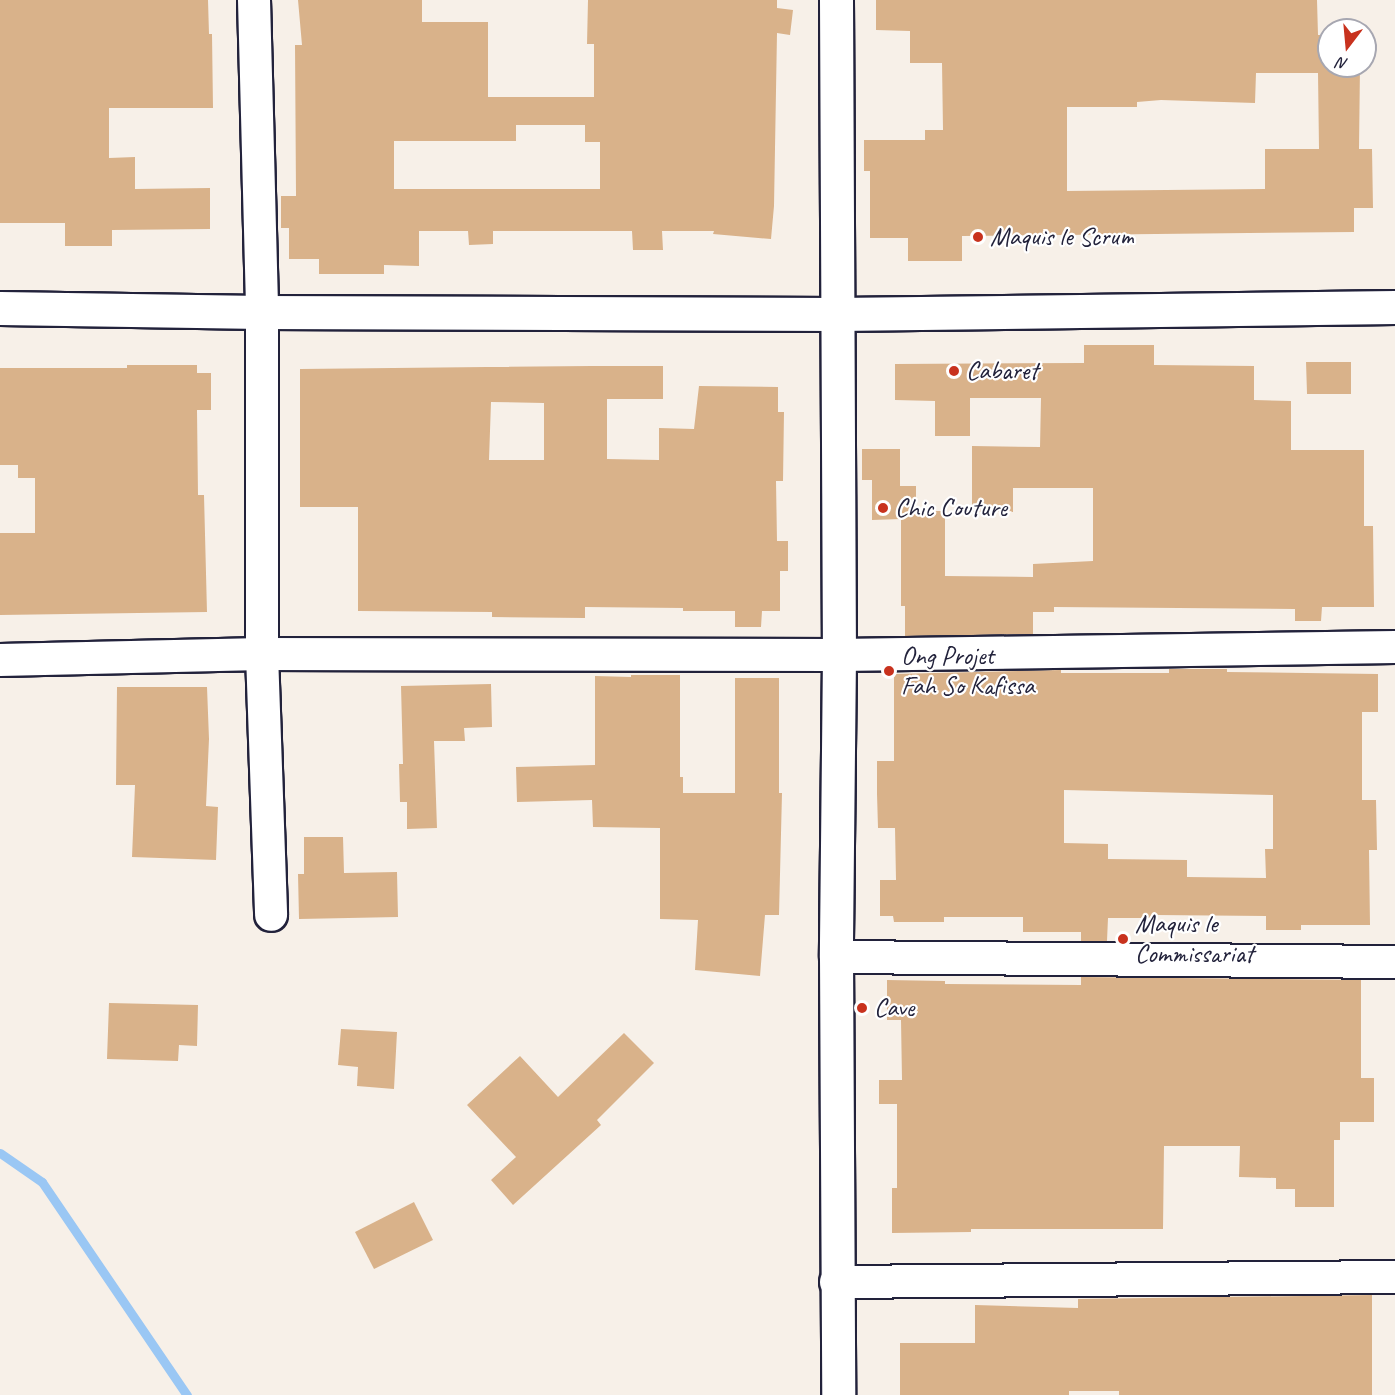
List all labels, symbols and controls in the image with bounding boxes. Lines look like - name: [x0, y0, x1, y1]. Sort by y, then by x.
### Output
- north arrow: [1317, 18, 1377, 78]
- text: N: [1335, 52, 1350, 74]
- place label: Maquis le Scrum: [990, 221, 1134, 253]
- marker: Maquis le Scrum: [971, 230, 985, 244]
- place label: Cabaret: [966, 355, 1038, 387]
- marker: Cabaret: [947, 364, 961, 378]
- place label: Chic Couture: [895, 492, 1007, 524]
- marker: Chic Couture: [876, 501, 890, 515]
- place label: Ong Projet Fah So Kafissa: [901, 640, 1033, 702]
- marker: Ong Projet Fah So Kafissa: [882, 664, 896, 678]
- place label: Maquis le Commissariat: [1135, 908, 1253, 970]
- marker: Maquis le Commissariat: [1116, 932, 1130, 946]
- place label: Cave: [874, 992, 914, 1024]
- marker: Cave: [855, 1001, 869, 1015]

